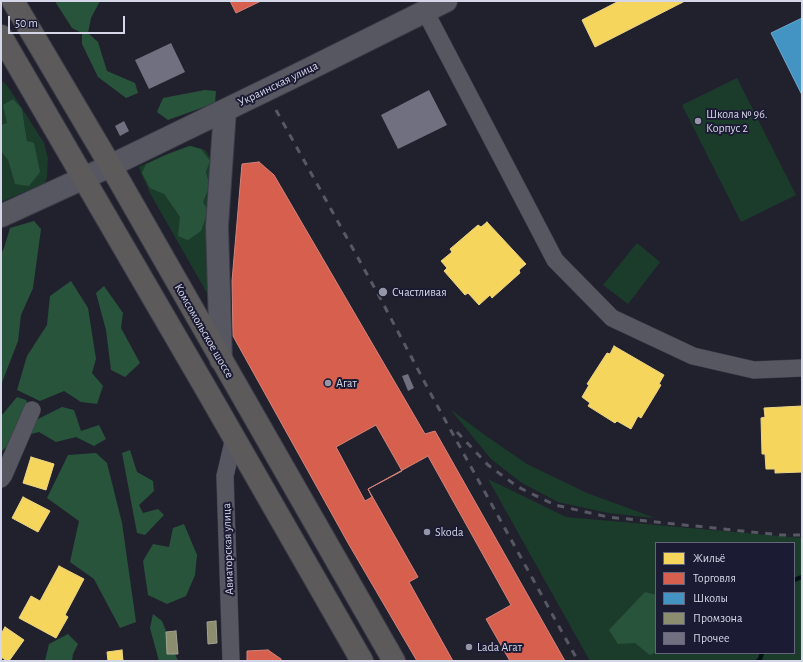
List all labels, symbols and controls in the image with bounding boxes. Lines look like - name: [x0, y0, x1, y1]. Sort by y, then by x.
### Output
- scale bar: [10, 8, 127, 34]
- text: 50 m: [15, 17, 38, 29]
- street label: Украинская улица: [236, 58, 320, 110]
- place label: Школа № 96. Корпус 2: [706, 107, 768, 135]
- marker: Школа № 96. Корпус 2: [693, 116, 703, 126]
- street label: Комсомольское шоссе: [171, 281, 237, 381]
- place label: Счастливая: [392, 285, 447, 299]
- marker: Счастливая: [377, 286, 389, 298]
- place label: Агат: [336, 376, 357, 390]
- marker: Агат: [323, 378, 333, 388]
- street label: Авиаторская улица: [219, 503, 237, 595]
- place label: Skoda: [435, 525, 463, 539]
- marker: Skoda: [422, 527, 432, 537]
- legend: [655, 542, 795, 654]
- text: Жильё: [693, 552, 725, 564]
- text: Торговля: [693, 572, 736, 584]
- text: Школы: [693, 592, 728, 604]
- text: Промзона: [693, 612, 743, 624]
- text: Прочее: [693, 632, 729, 644]
- place label: Lada Агат: [477, 640, 522, 654]
- marker: Lada Агат: [464, 642, 474, 652]

